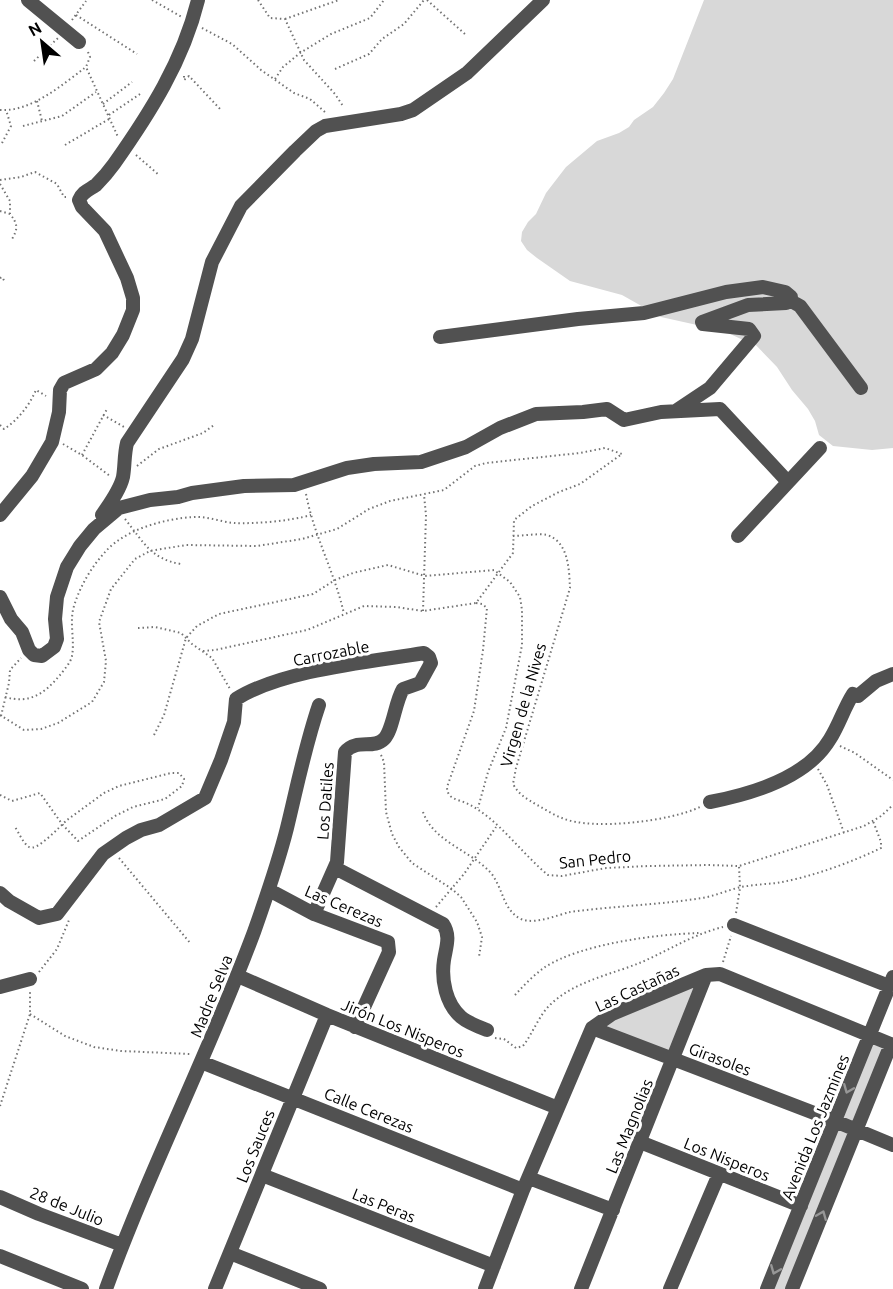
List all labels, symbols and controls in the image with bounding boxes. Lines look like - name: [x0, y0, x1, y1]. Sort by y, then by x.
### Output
- north arrow: [12, 12, 72, 72]
- text: N: [25, 18, 44, 40]
- street label: Carrozable: [291, 637, 371, 669]
- street label: Virgen de la Nives: [497, 641, 549, 769]
- street label: Los Datiles: [313, 762, 337, 840]
- street label: San Pedro: [558, 846, 632, 872]
- street label: Las Cerezas: [302, 882, 386, 931]
- street label: Madre Selva: [186, 952, 236, 1040]
- street label: Las Castañas: [592, 961, 682, 1015]
- street label: Jirón Los Nisperos: [339, 995, 467, 1061]
- street label: Girasoles: [686, 1039, 754, 1079]
- street label: Avenida Los Jazmines: [778, 1052, 852, 1202]
- street label: Las Magnolias: [602, 1076, 656, 1176]
- one-way arrow: [843, 1083, 855, 1094]
- street label: Calle Cerezas: [322, 1084, 416, 1136]
- street label: Los Sauces: [232, 1107, 278, 1185]
- street label: Los Nisperos: [681, 1134, 773, 1184]
- street label: 28 de Julio: [27, 1183, 107, 1229]
- street label: Las Peras: [350, 1184, 418, 1226]
- one-way arrow: [815, 1211, 827, 1222]
- one-way arrow: [770, 1264, 782, 1275]

